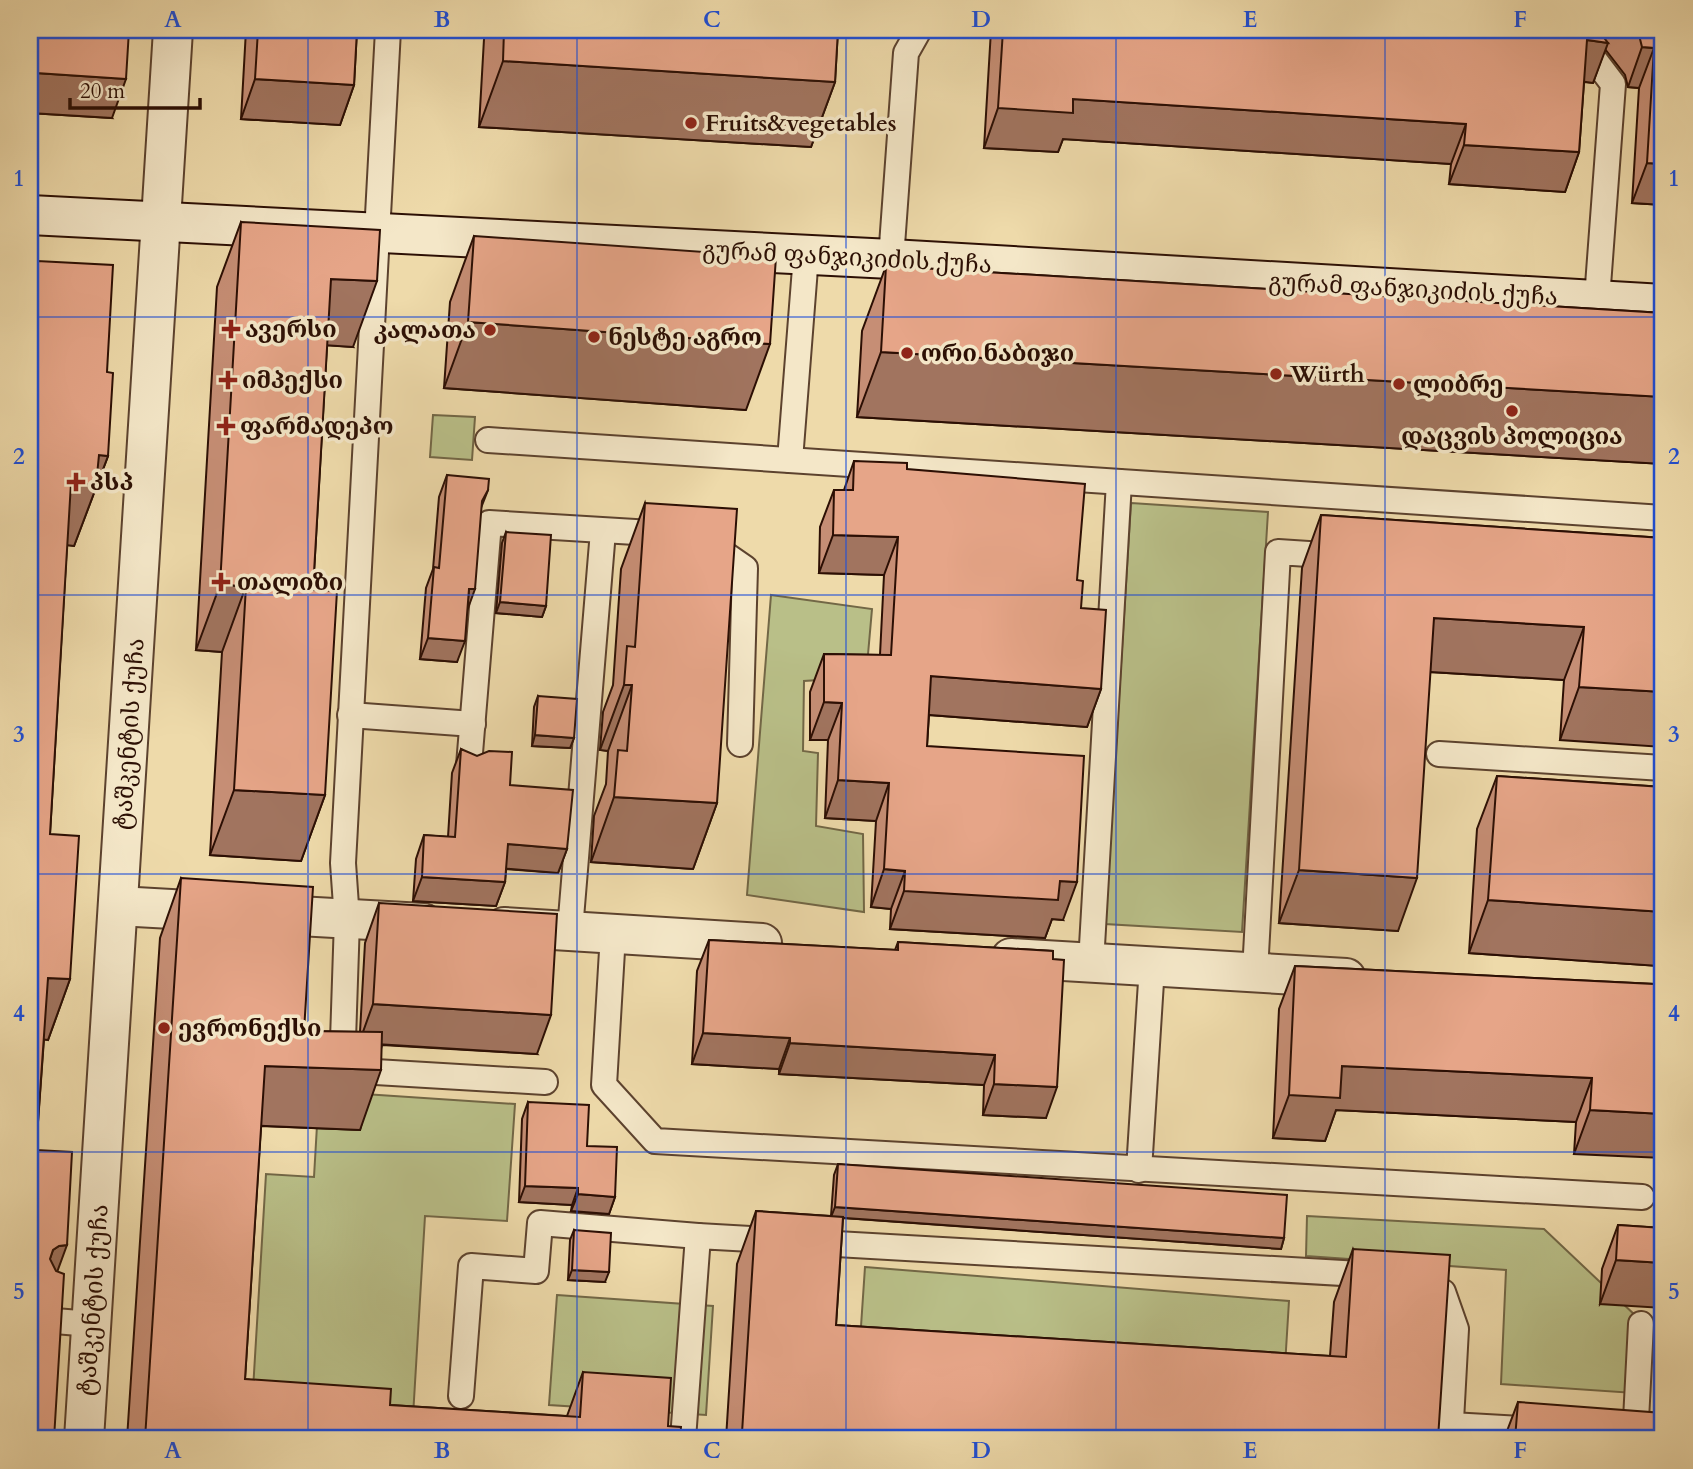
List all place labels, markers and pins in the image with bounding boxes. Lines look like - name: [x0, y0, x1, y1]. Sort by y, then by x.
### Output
- place label: Fruits&vegetables: [705, 107, 897, 140]
- marker: Fruits&vegetables: [683, 115, 699, 131]
- place label: ავერსი: [245, 313, 337, 346]
- place label: კალათა: [373, 314, 476, 347]
- marker: ავერსი: [223, 321, 239, 337]
- place label: ნესტე აგრო: [608, 321, 762, 354]
- marker: კალათა: [482, 322, 498, 338]
- marker: ნესტე აგრო: [586, 329, 602, 345]
- place label: ორი ნაბიჯი: [921, 337, 1074, 370]
- marker: ორი ნაბიჯი: [899, 345, 915, 361]
- place label: Würth: [1289, 358, 1365, 391]
- place label: იმპექსი: [242, 364, 343, 397]
- marker: Würth: [1268, 366, 1284, 382]
- place label: ლიბრე: [1413, 368, 1504, 401]
- marker: იმპექსი: [220, 372, 236, 388]
- marker: ლიბრე: [1391, 376, 1407, 392]
- marker: დაცვის პოლიცია: [1504, 403, 1520, 419]
- place label: ფარმადეპო: [240, 410, 393, 443]
- marker: ფარმადეპო: [218, 418, 234, 434]
- place label: დაცვის პოლიცია: [1401, 420, 1623, 453]
- place label: პსპ: [90, 466, 133, 499]
- marker: პსპ: [68, 474, 84, 490]
- place label: თალიზი: [237, 566, 343, 599]
- marker: თალიზი: [211, 572, 231, 592]
- place label: ევრონექსი: [178, 1012, 321, 1045]
- marker: ევრონექსი: [156, 1020, 172, 1036]

